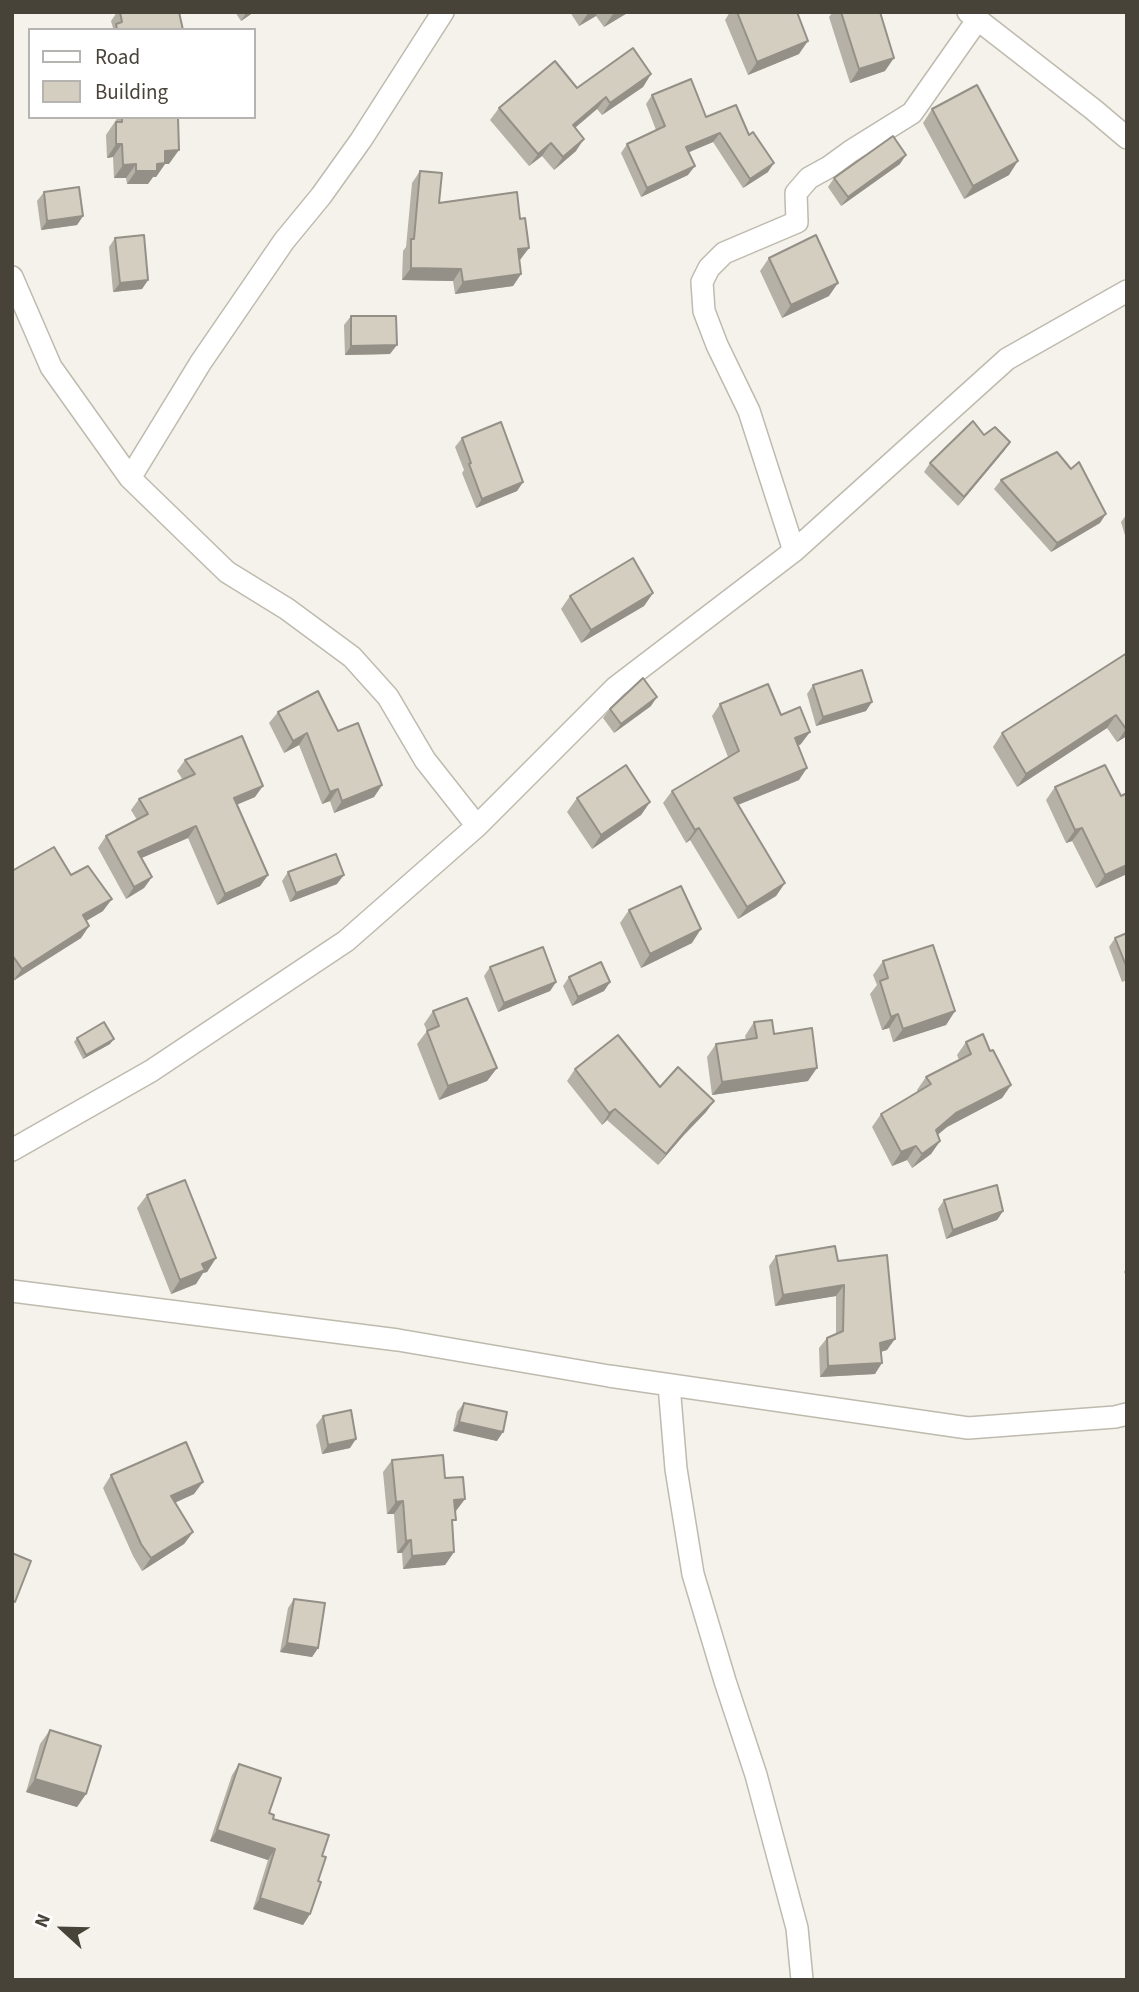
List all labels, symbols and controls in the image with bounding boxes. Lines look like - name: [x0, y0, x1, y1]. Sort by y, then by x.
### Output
- legend: [28, 28, 256, 119]
- text: Road: [95, 42, 140, 72]
- text: Building: [95, 77, 168, 107]
- north arrow: [28, 1894, 98, 1964]
- text: N: [28, 1910, 58, 1932]

